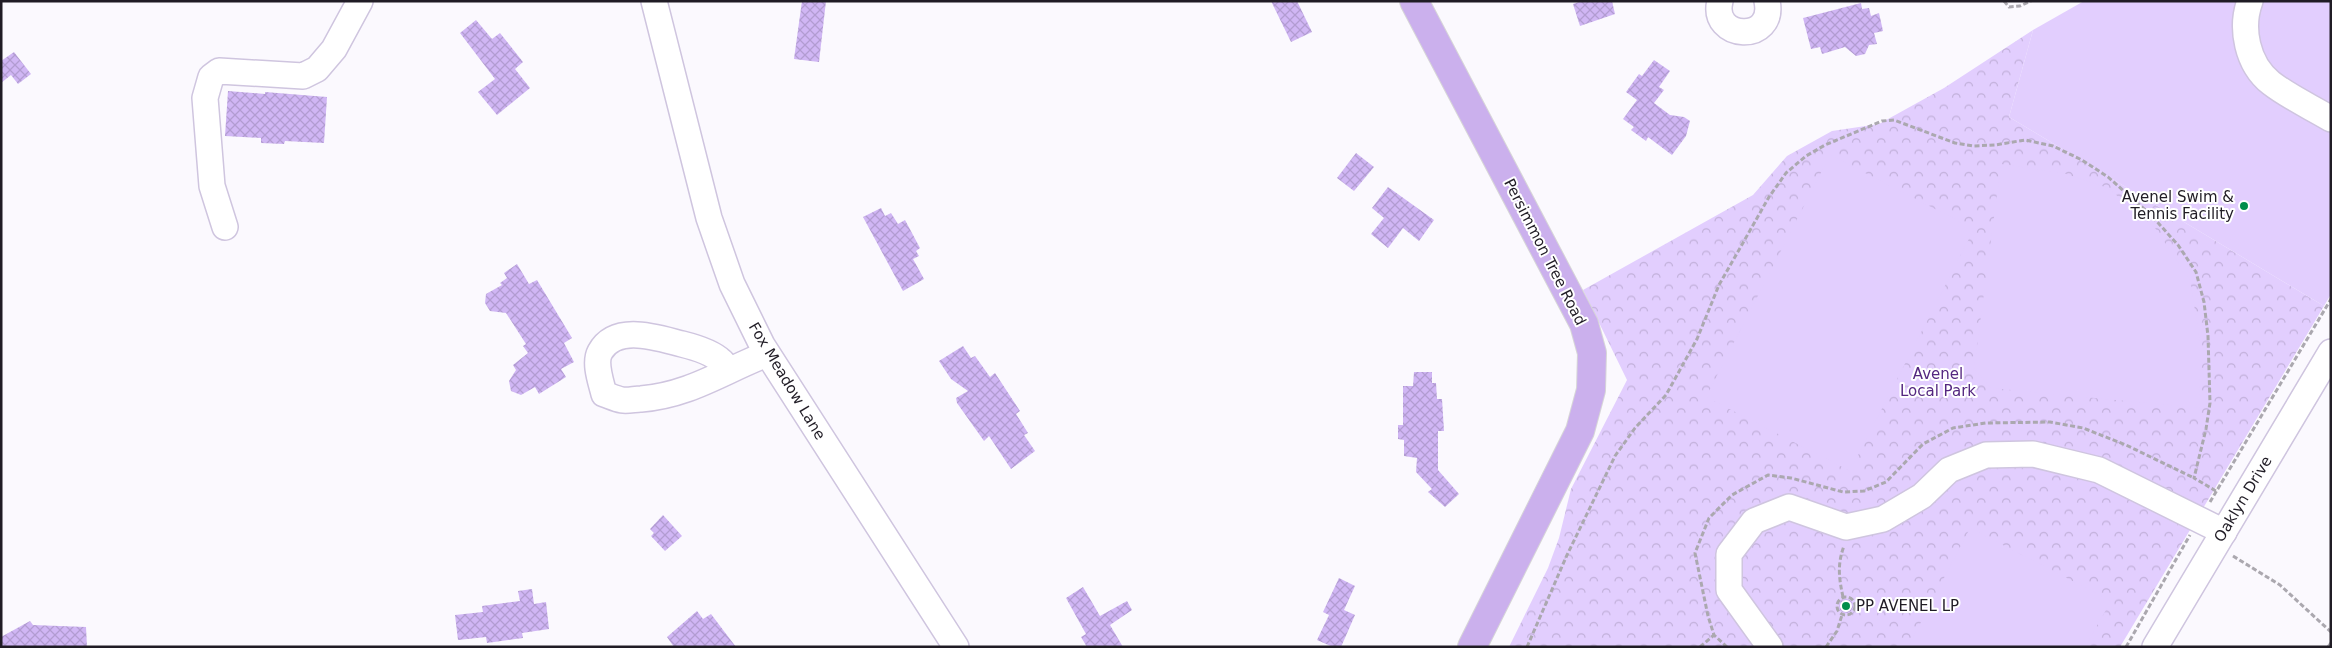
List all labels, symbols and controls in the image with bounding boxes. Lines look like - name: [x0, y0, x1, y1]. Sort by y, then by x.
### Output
- street label: Persimmon Tree Road: [1500, 176, 1590, 328]
- place label: Avenel Swim & Tennis Facility: [2122, 188, 2234, 223]
- marker: Avenel Swim & Tennis Facility: [2238, 200, 2250, 212]
- street label: Fox Meadow Lane: [745, 319, 829, 443]
- park label: Avenel Local Park: [1900, 365, 1976, 400]
- street label: Oaklyn Drive: [2210, 453, 2276, 545]
- place label: PP AVENEL LP: [1856, 597, 1959, 615]
- marker: PP AVENEL LP: [1840, 600, 1852, 612]

